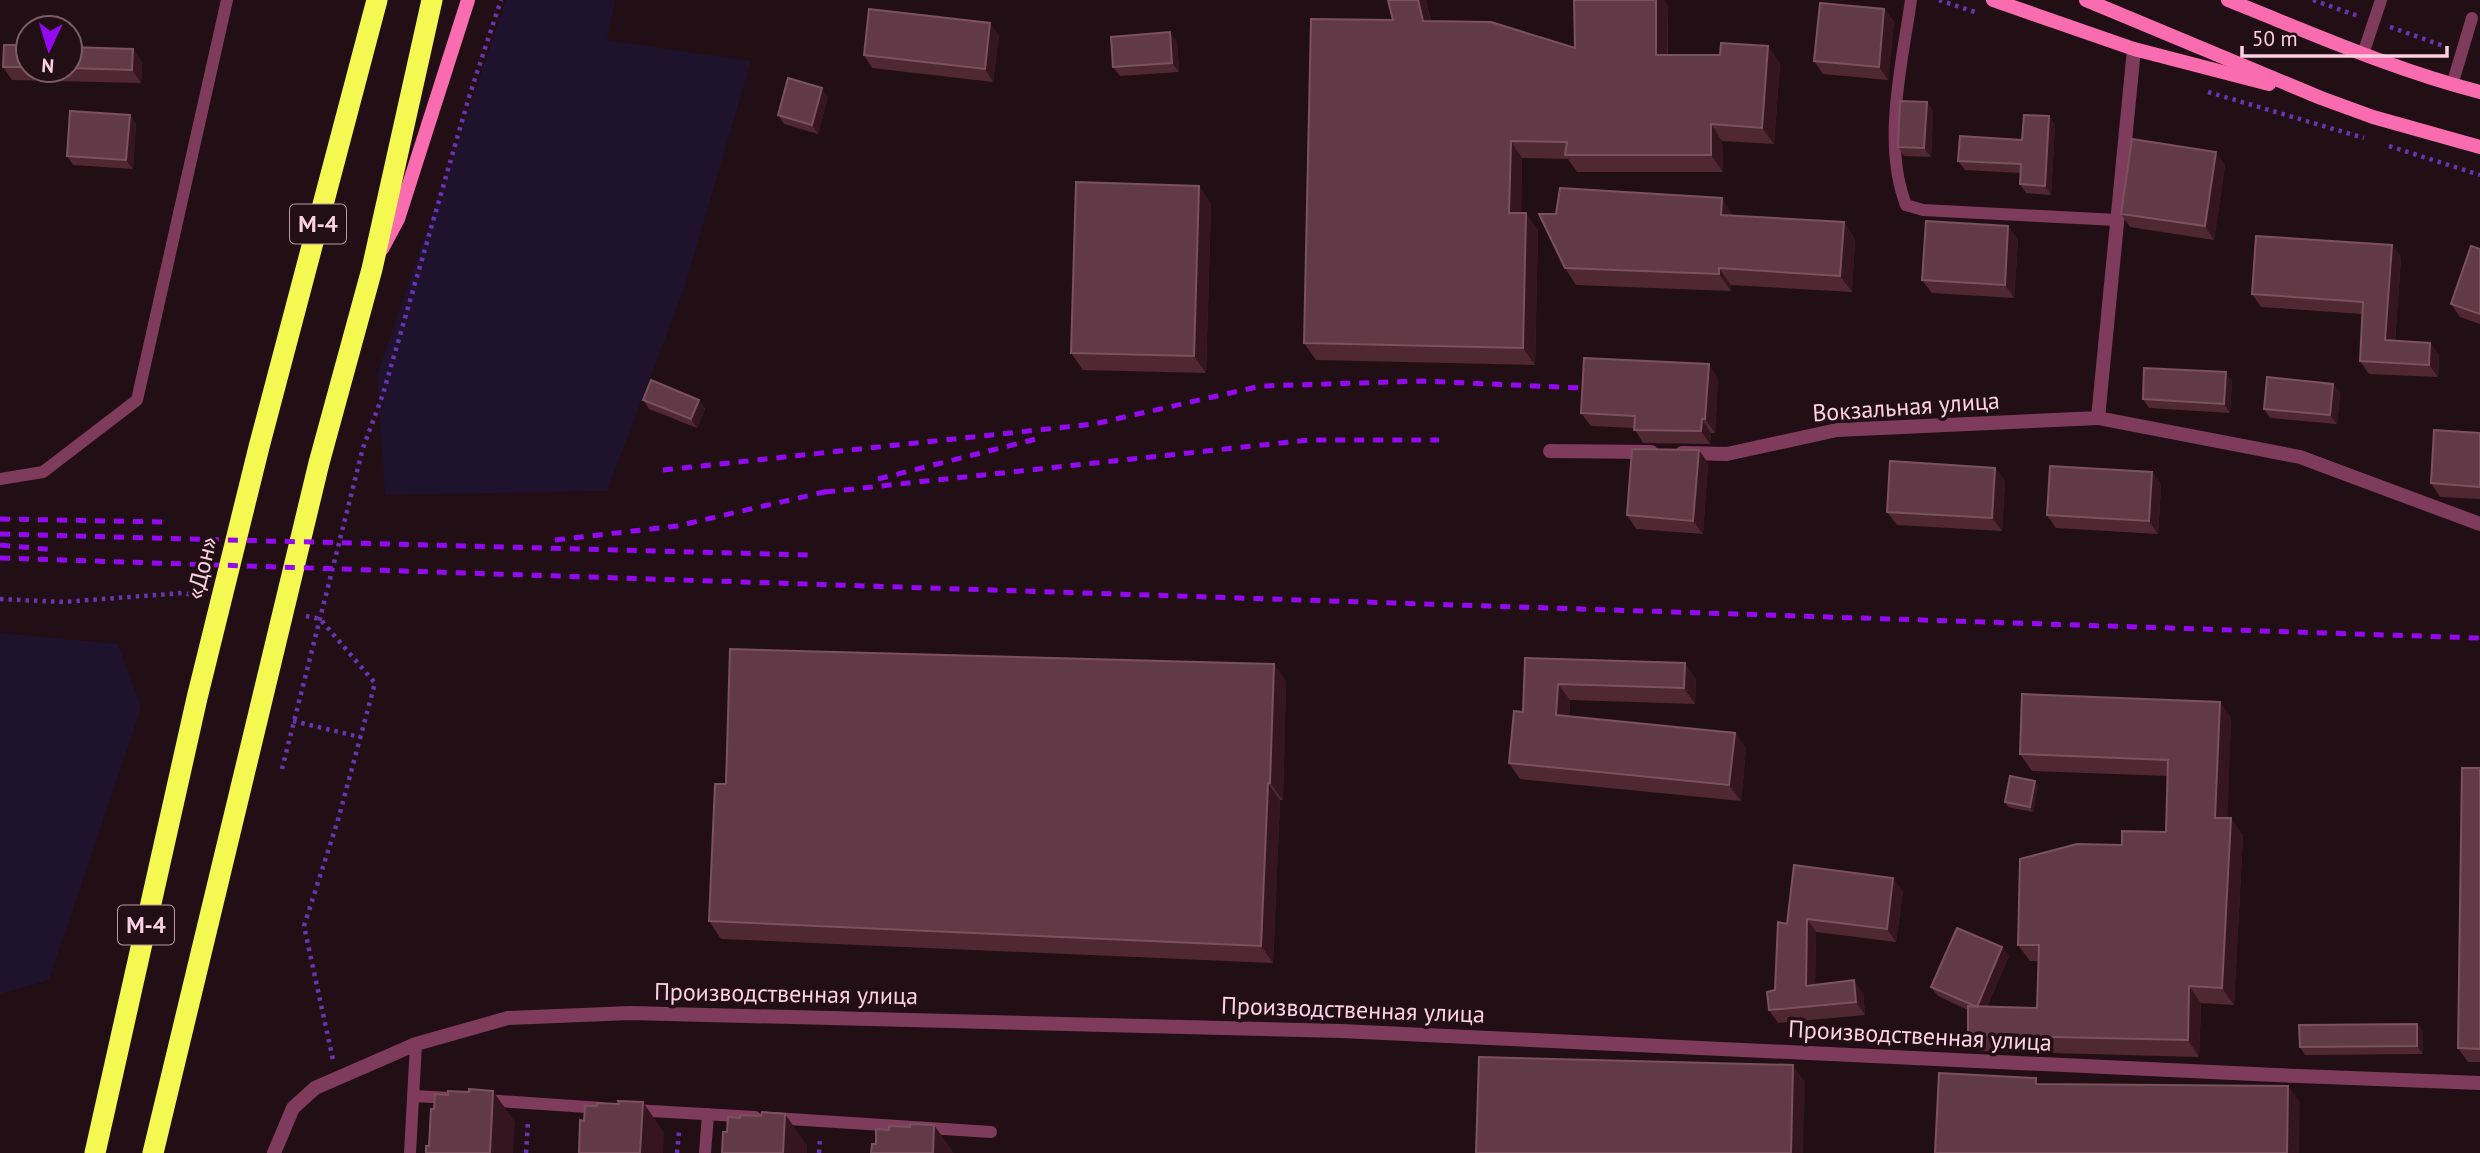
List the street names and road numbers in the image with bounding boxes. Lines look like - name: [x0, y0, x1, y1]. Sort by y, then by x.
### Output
- road number: М-4: [290, 204, 346, 244]
- street label: Вокзальная улица: [1811, 384, 2001, 429]
- street label: «Дон»: [179, 533, 224, 603]
- road number: М-4: [118, 906, 174, 944]
- street label: Производственная улица: [654, 976, 918, 1011]
- street label: Производственная улица: [1221, 989, 1485, 1030]
- street label: Производственная улица: [1787, 1013, 2053, 1058]

